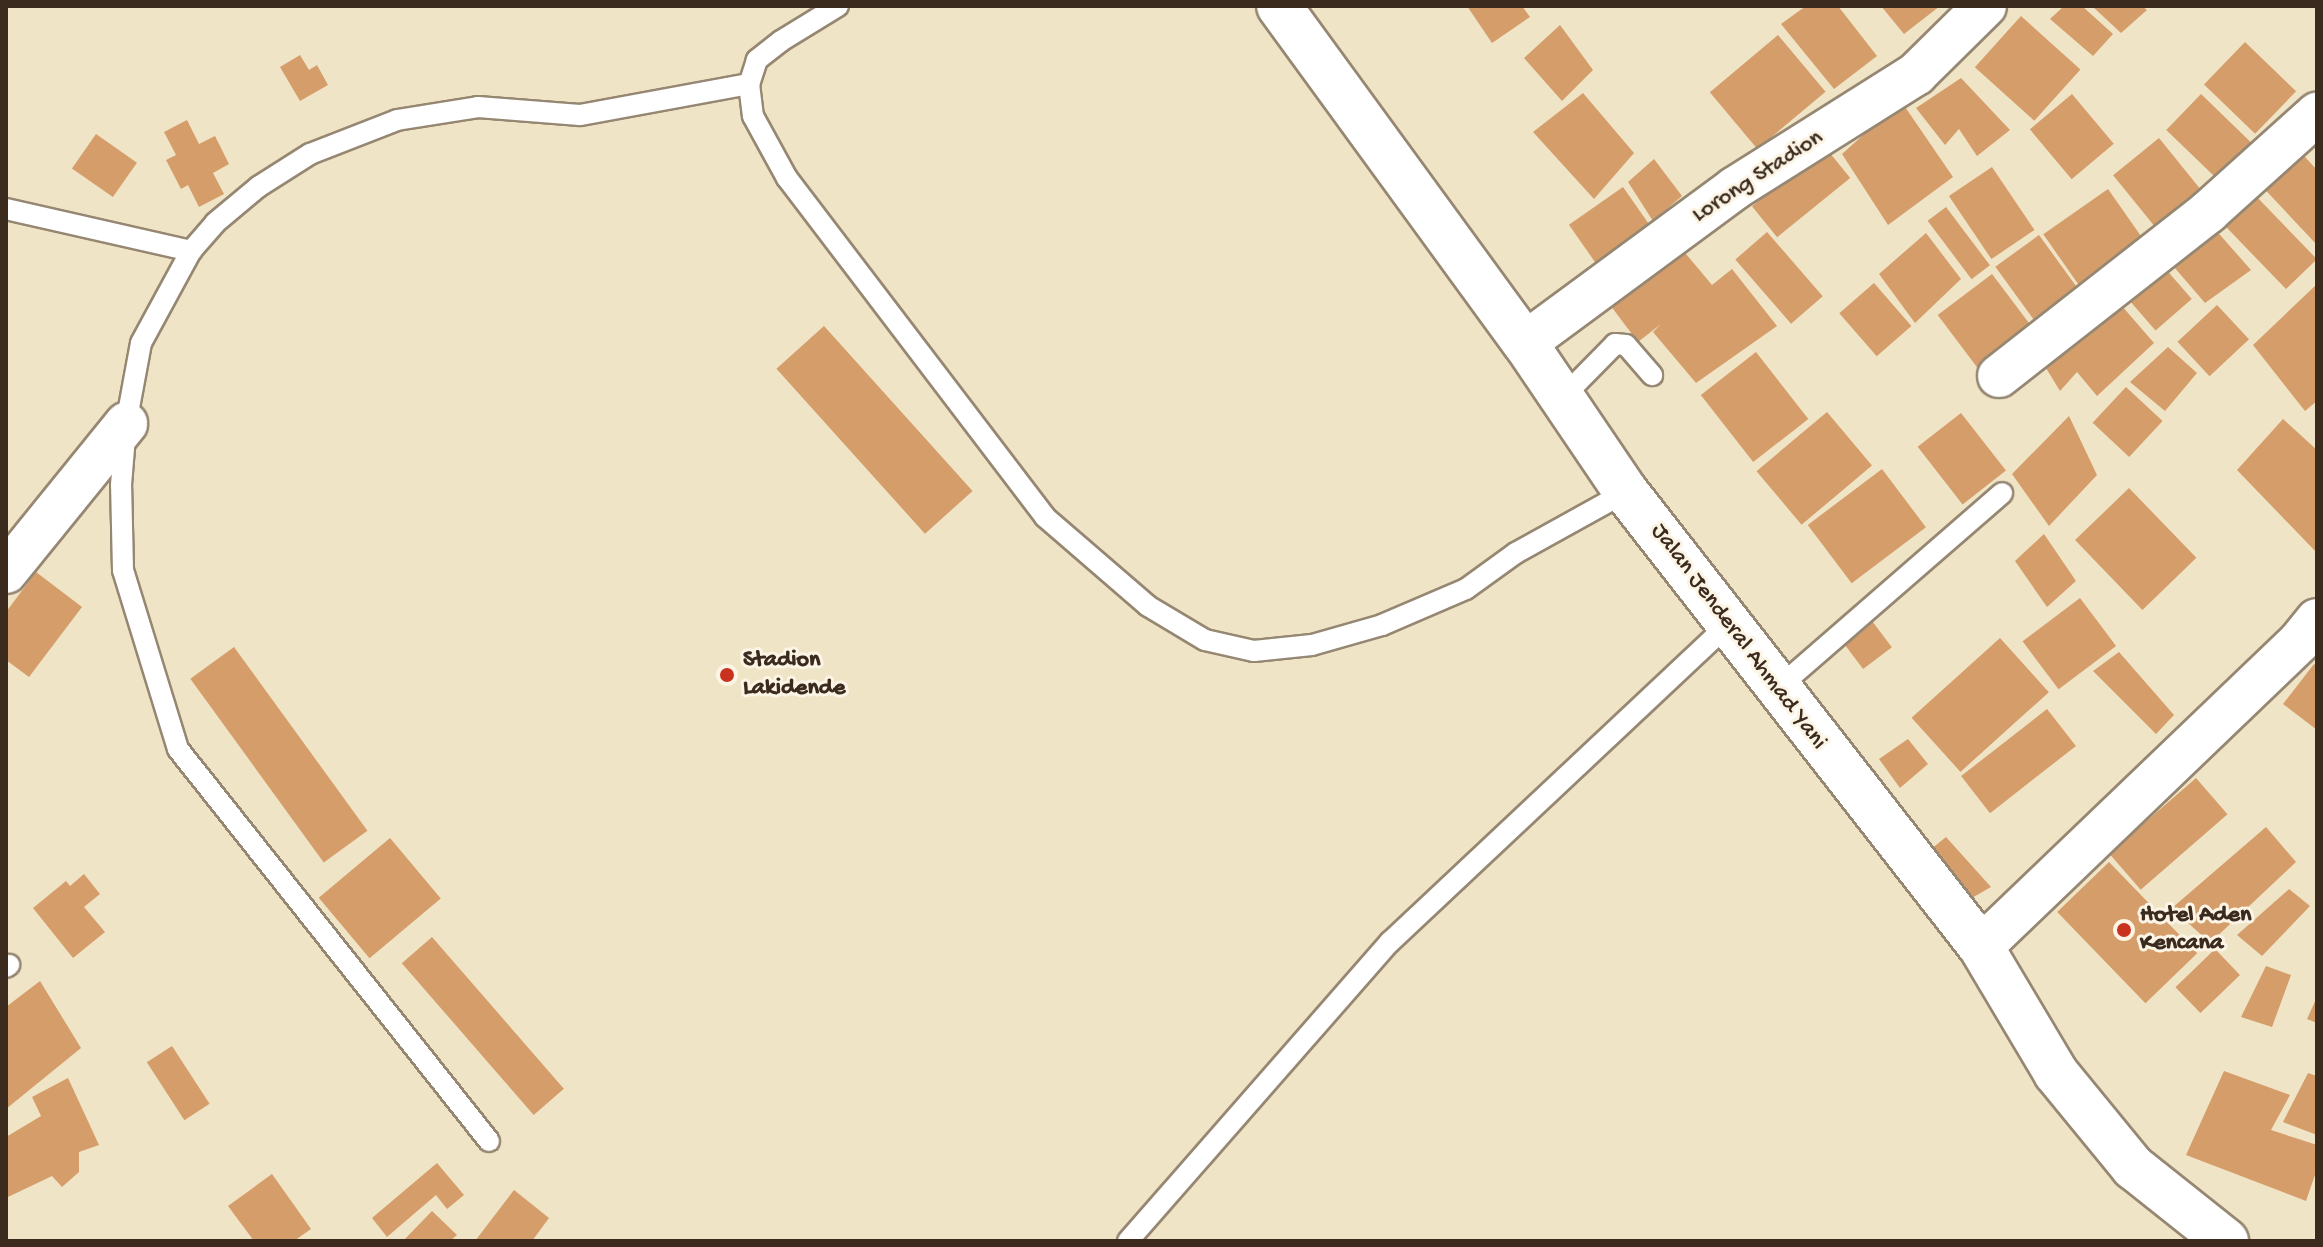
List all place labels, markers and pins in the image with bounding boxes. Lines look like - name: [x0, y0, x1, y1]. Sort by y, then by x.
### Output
- place label: Stadion Lakidende: [743, 647, 845, 703]
- marker: Stadion Lakidende: [718, 666, 736, 684]
- place label: Hotel Aden Kencana: [2140, 902, 2251, 958]
- marker: Hotel Aden Kencana: [2115, 921, 2133, 939]

